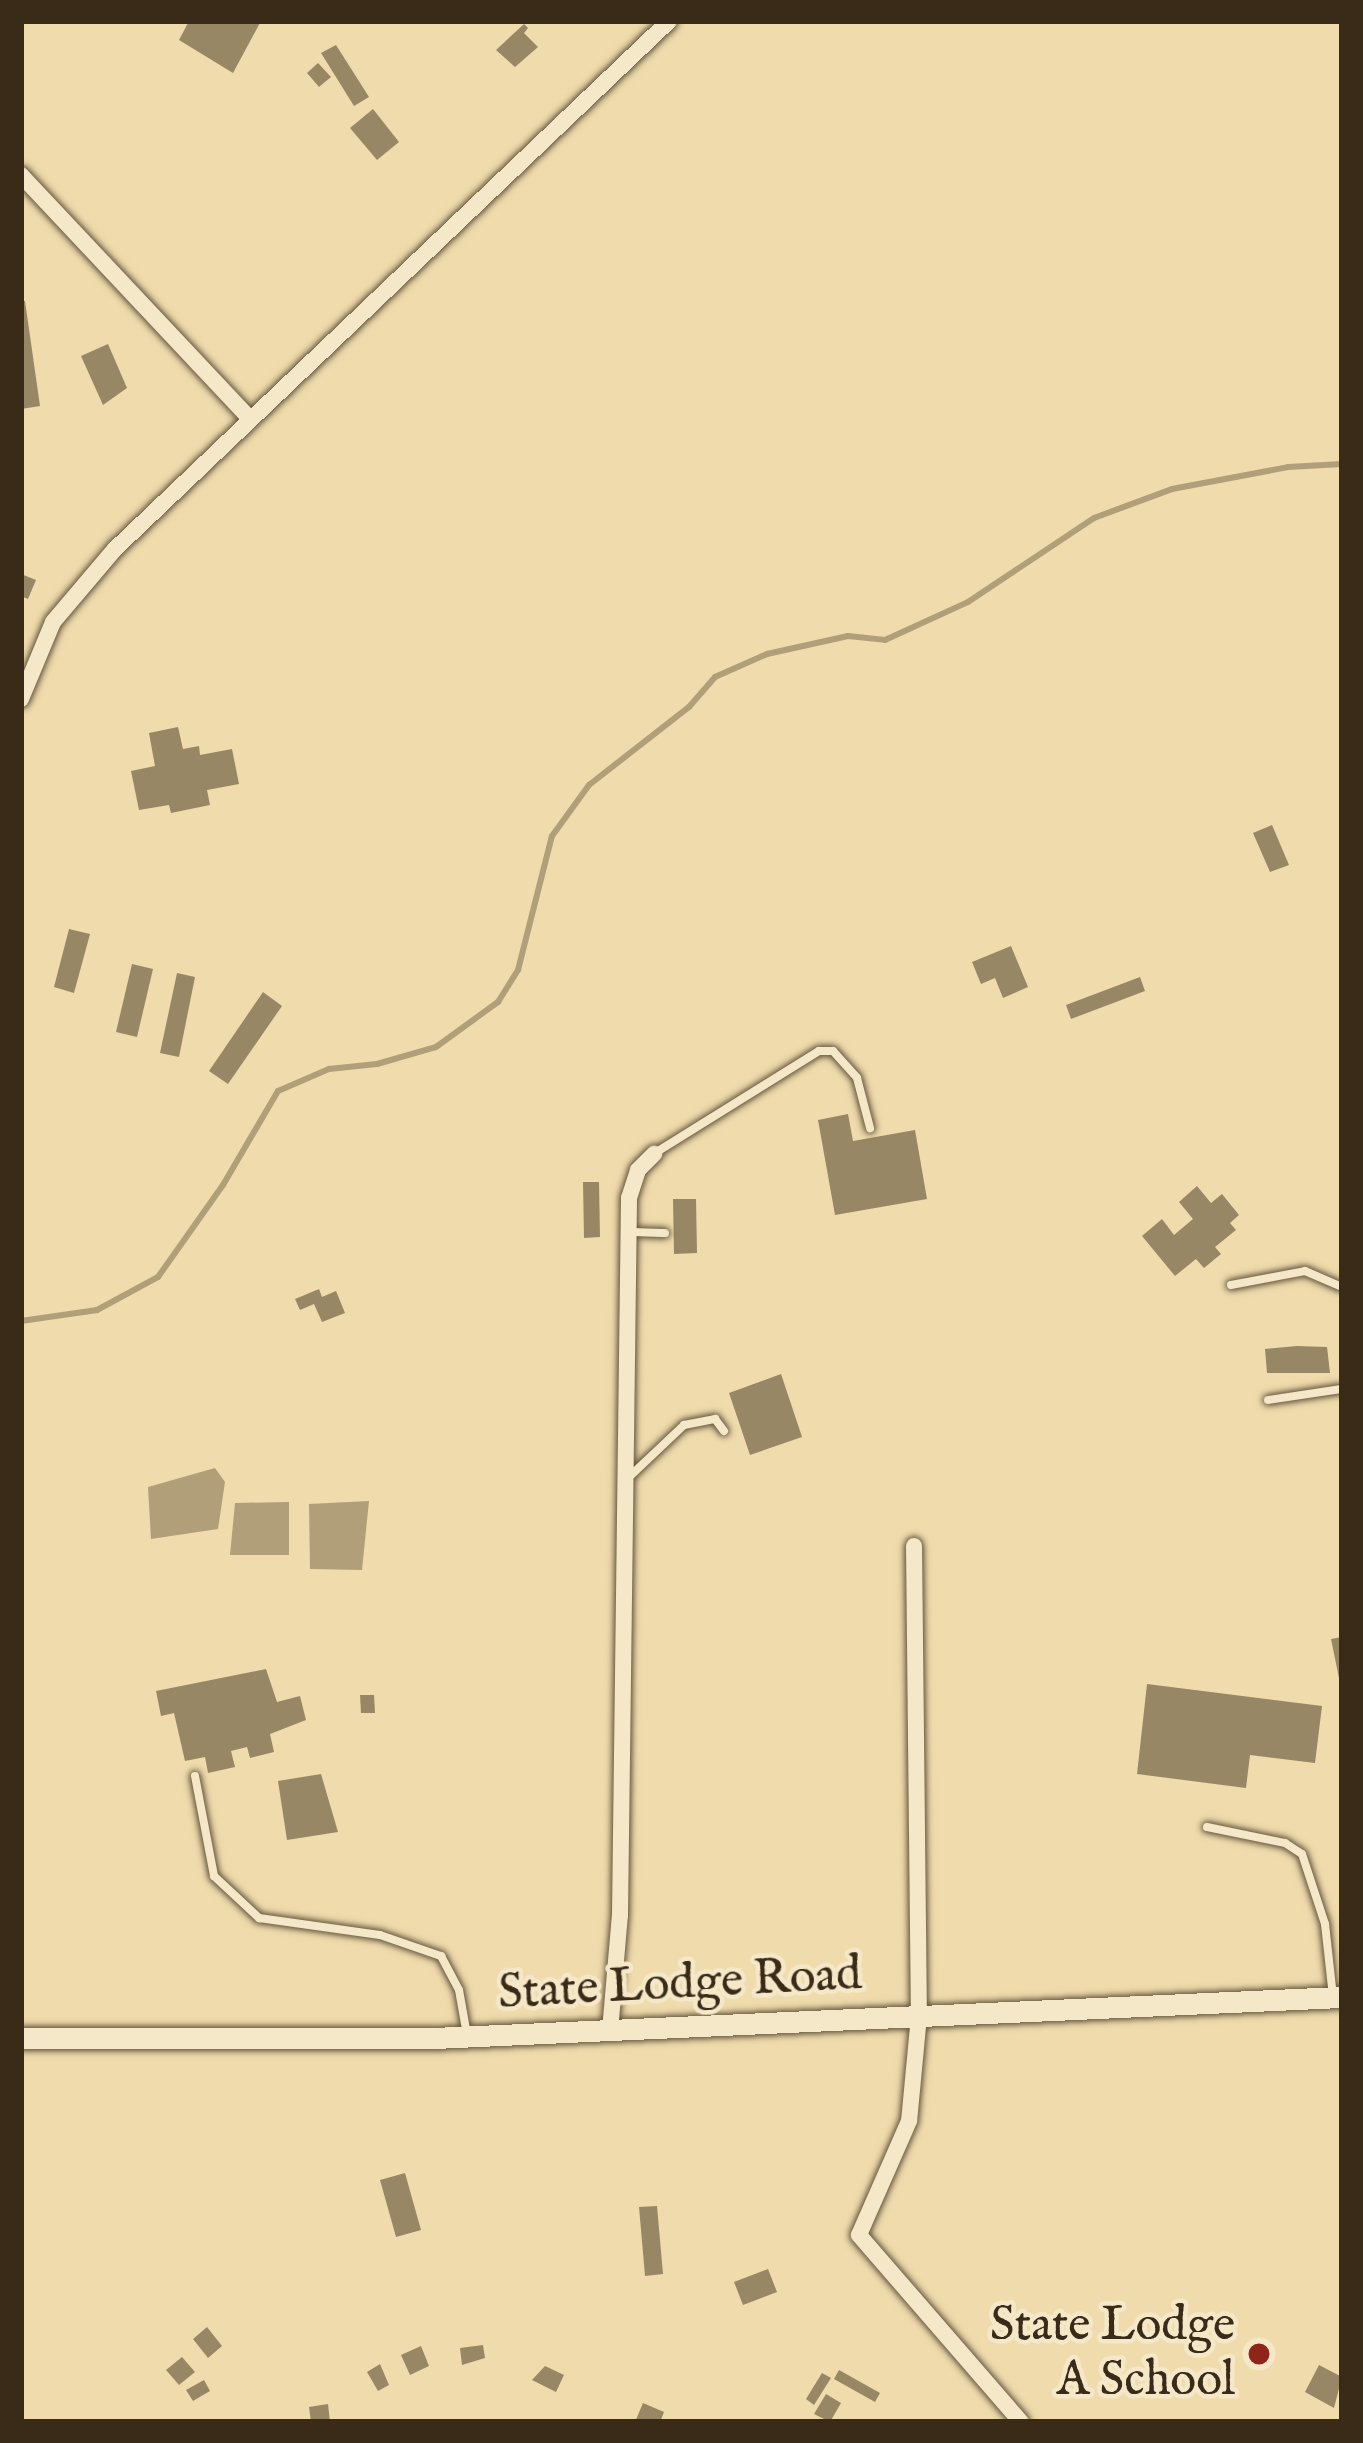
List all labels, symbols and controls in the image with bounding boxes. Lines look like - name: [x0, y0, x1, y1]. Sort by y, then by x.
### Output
- street label: State Lodge Road: [497, 1947, 863, 2023]
- place label: State Lodge A School: [990, 2297, 1235, 2410]
- marker: State Lodge A School: [1246, 2341, 1272, 2367]

